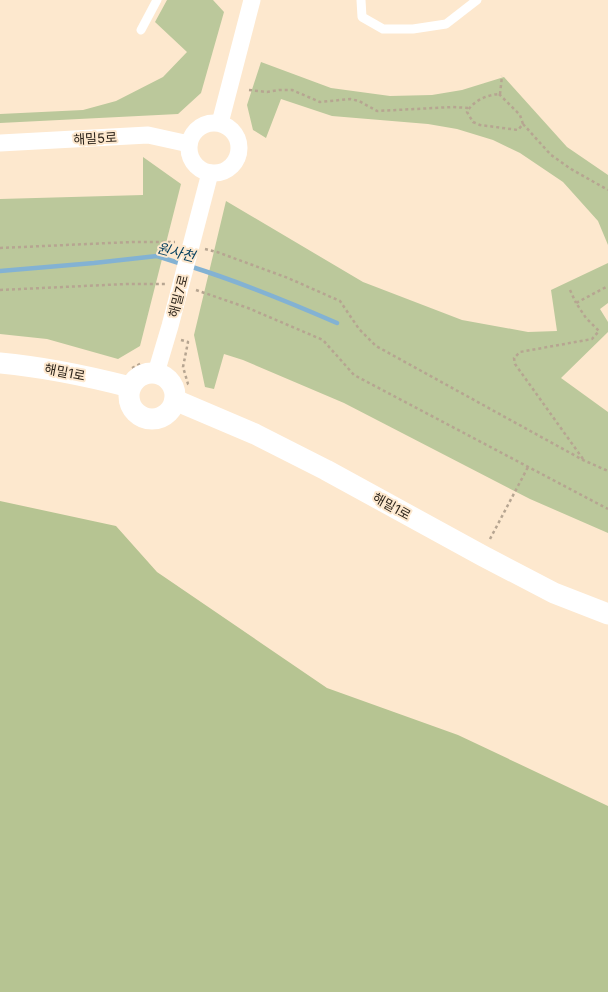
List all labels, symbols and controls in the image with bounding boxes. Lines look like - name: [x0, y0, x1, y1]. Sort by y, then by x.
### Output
- street label: 해밀5로: [73, 129, 117, 147]
- water label: 원사천: [155, 239, 198, 265]
- street label: 해밀7로: [165, 273, 191, 319]
- street label: 해밀1로: [43, 360, 87, 384]
- street label: 해밀1로: [370, 489, 414, 523]

